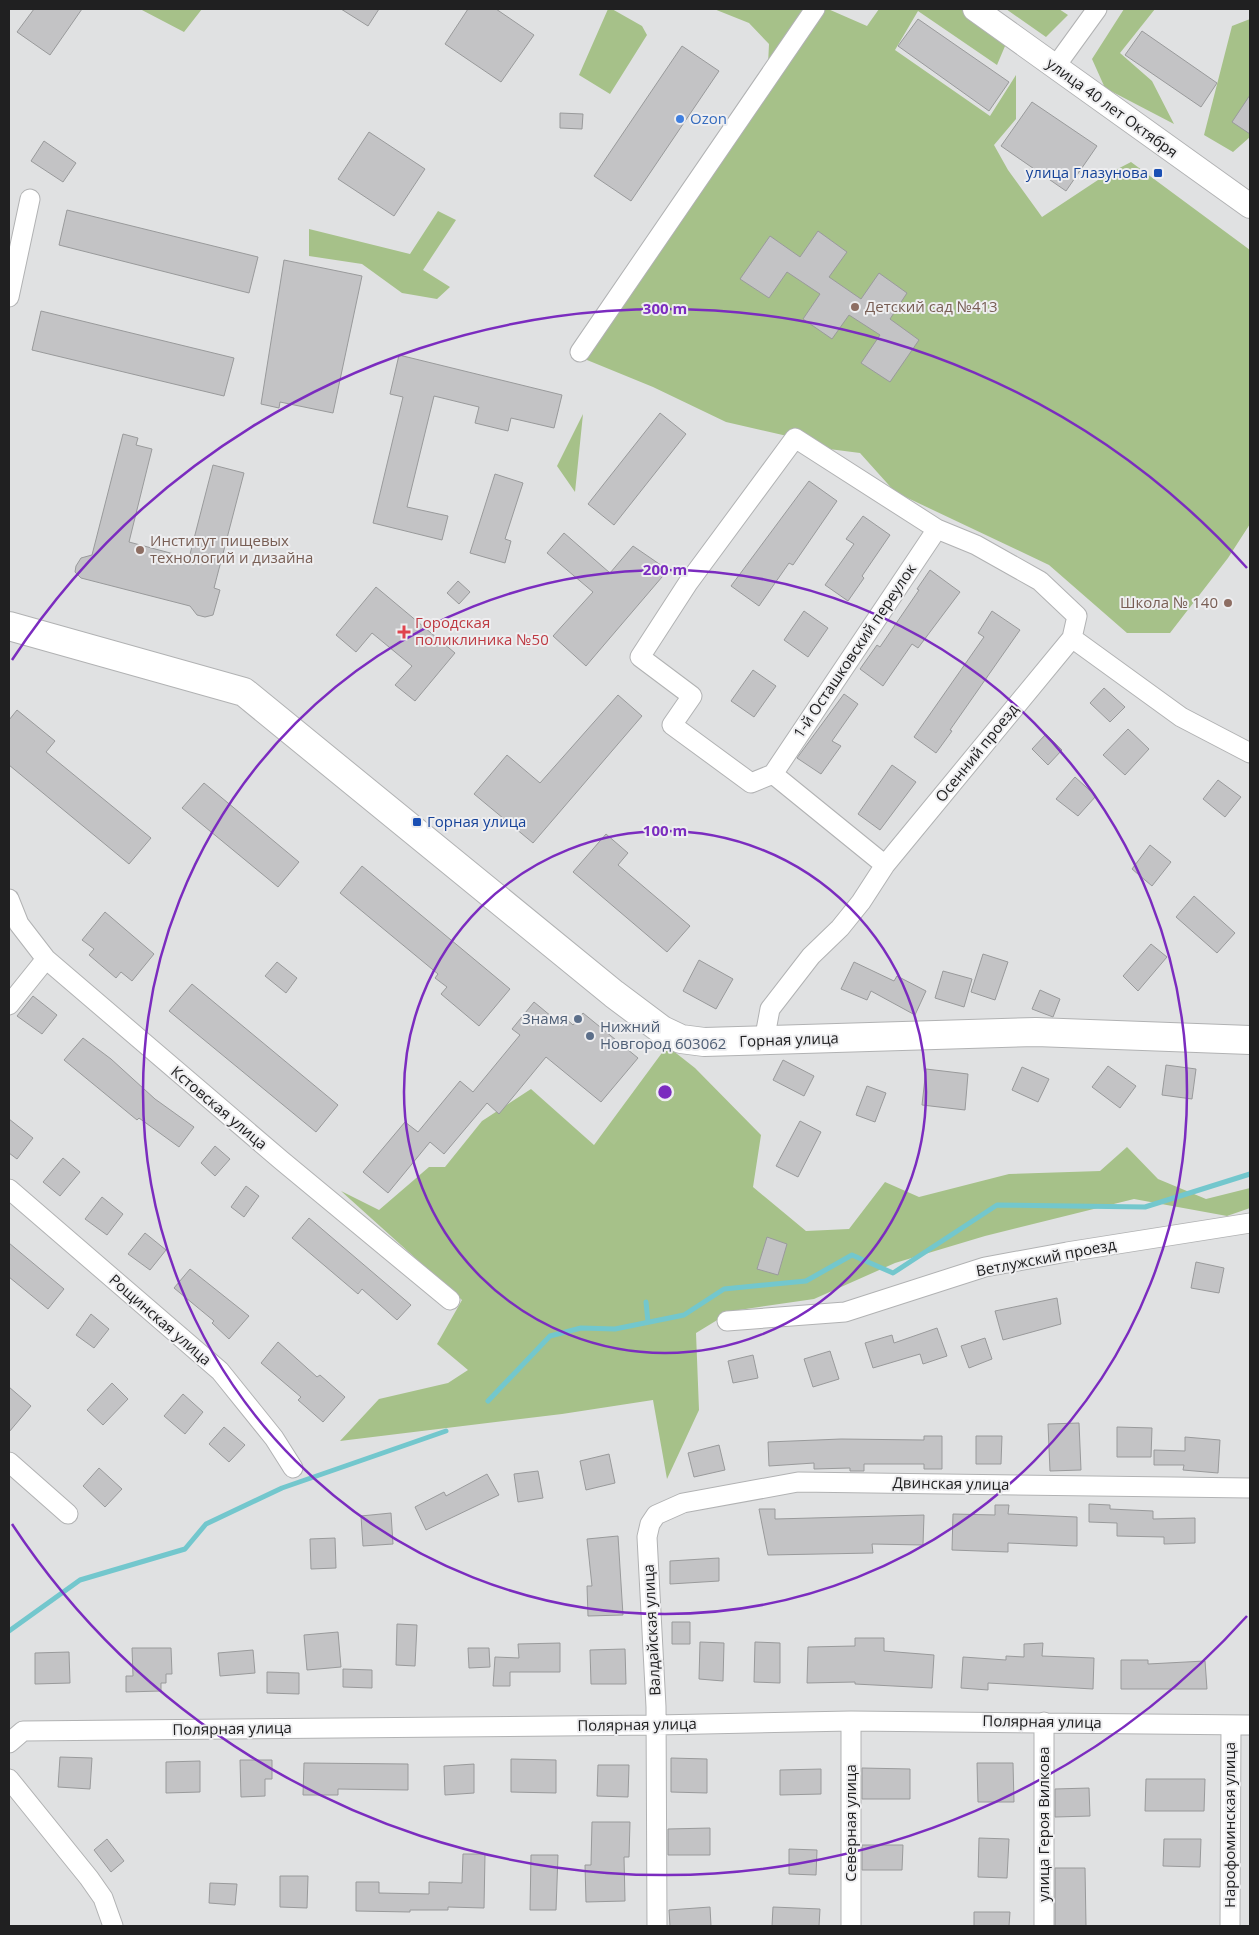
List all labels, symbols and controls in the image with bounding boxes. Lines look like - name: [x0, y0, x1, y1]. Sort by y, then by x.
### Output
- street label: улица 40 лет Октября: [1043, 53, 1182, 162]
- place label: Ozon: [690, 108, 727, 128]
- marker: Ozon: [674, 113, 686, 125]
- place label: улица Глазунова: [1026, 162, 1148, 182]
- marker: улица Глазунова: [1152, 167, 1164, 179]
- place label: Детский сад №413: [865, 296, 998, 316]
- text: 300 m: [643, 298, 687, 318]
- marker: Детский сад №413: [849, 301, 861, 313]
- place label: Институт пищевых технологий и дизайна: [150, 530, 313, 567]
- marker: Институт пищевых технологий и дизайна: [134, 544, 146, 556]
- text: 200 m: [643, 559, 687, 579]
- street label: 1-й Осташковский переулок: [788, 559, 920, 741]
- place label: Школа № 140: [1120, 592, 1218, 612]
- marker: Школа № 140: [1222, 597, 1234, 609]
- place label: Городская поликлиника №50: [415, 612, 549, 649]
- marker: Городская поликлиника №50: [397, 625, 411, 639]
- street label: Осенний проезд: [930, 699, 1022, 806]
- place label: Горная улица: [427, 811, 526, 831]
- marker: Горная улица: [411, 816, 423, 828]
- text: 100 m: [643, 820, 687, 840]
- place label: Знамя: [522, 1008, 568, 1028]
- marker: Знамя: [572, 1013, 584, 1025]
- place label: Нижний Новгород 603062: [600, 1016, 726, 1053]
- street label: Горная улица: [739, 1027, 839, 1051]
- marker: Нижний Новгород 603062: [584, 1030, 596, 1042]
- street label: Кстовская улица: [167, 1061, 272, 1153]
- centre of rings: [656, 1083, 674, 1101]
- street label: Ветлужский проезд: [974, 1234, 1118, 1280]
- street label: Рощинская улица: [105, 1269, 216, 1369]
- street label: Двинская улица: [892, 1472, 1010, 1494]
- street label: Валдайская улица: [638, 1564, 664, 1696]
- street label: Полярная улица: [982, 1710, 1102, 1732]
- street label: Полярная улица: [577, 1713, 697, 1735]
- street label: Полярная улица: [172, 1717, 292, 1739]
- street label: Нарофоминская улица: [1219, 1742, 1239, 1908]
- street label: улица Героя Вилкова: [1033, 1746, 1053, 1902]
- street label: Северная улица: [840, 1764, 860, 1882]

